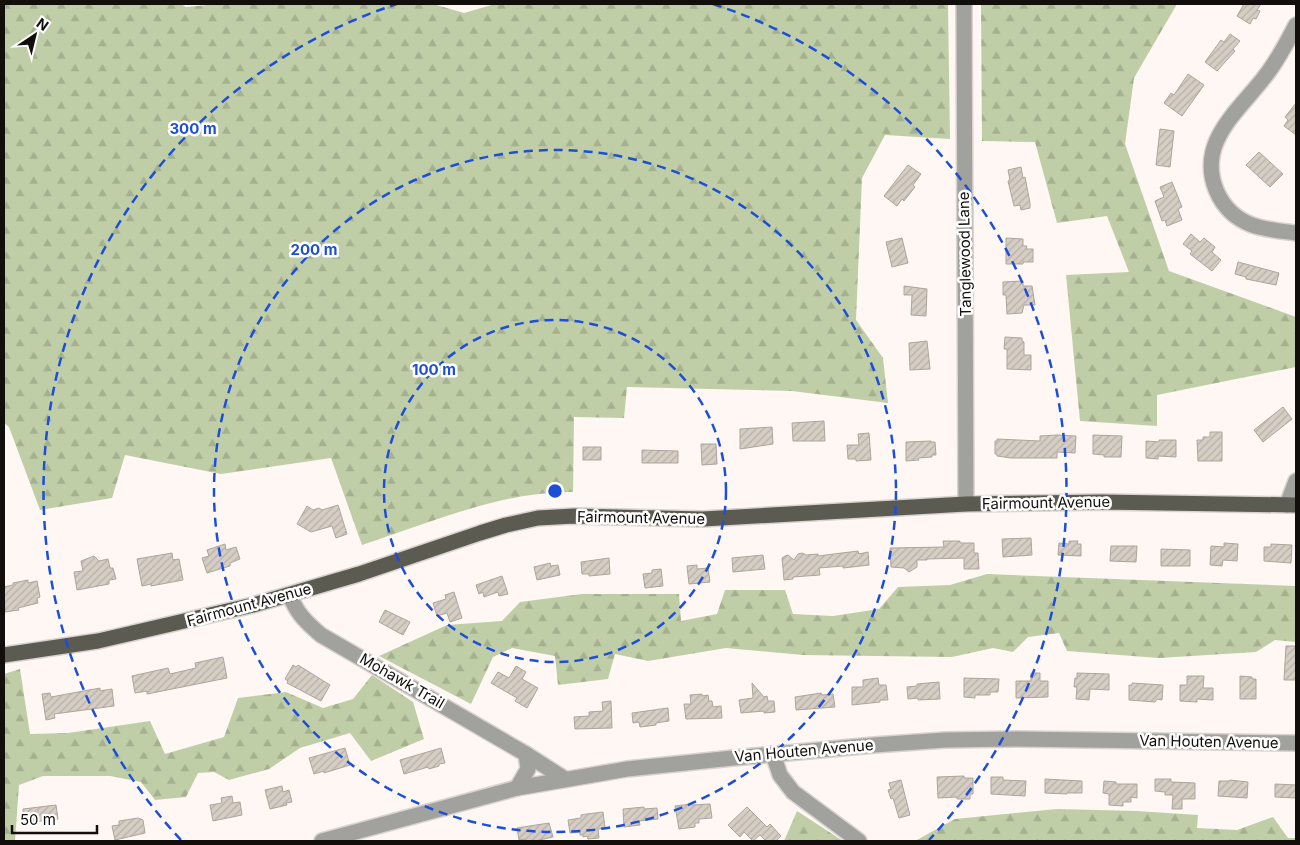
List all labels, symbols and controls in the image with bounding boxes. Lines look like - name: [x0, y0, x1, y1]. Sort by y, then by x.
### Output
- north arrow: [10, 10, 60, 60]
- text: N: [33, 14, 52, 34]
- text: 300 m: [169, 119, 217, 138]
- street label: Tanglewood Lane: [954, 191, 975, 317]
- text: 200 m: [291, 240, 337, 259]
- text: 100 m: [412, 360, 456, 379]
- centre of rings: [546, 482, 564, 500]
- street label: Fairmount Avenue: [982, 492, 1110, 513]
- street label: Fairmount Avenue: [577, 507, 705, 528]
- street label: Fairmount Avenue: [185, 579, 313, 630]
- street label: Mohawk Trail: [356, 649, 448, 712]
- street label: Van Houten Avenue: [1139, 731, 1279, 752]
- street label: Van Houten Avenue: [734, 735, 874, 766]
- scale bar: [12, 802, 98, 834]
- text: 50 m: [20, 810, 56, 829]

